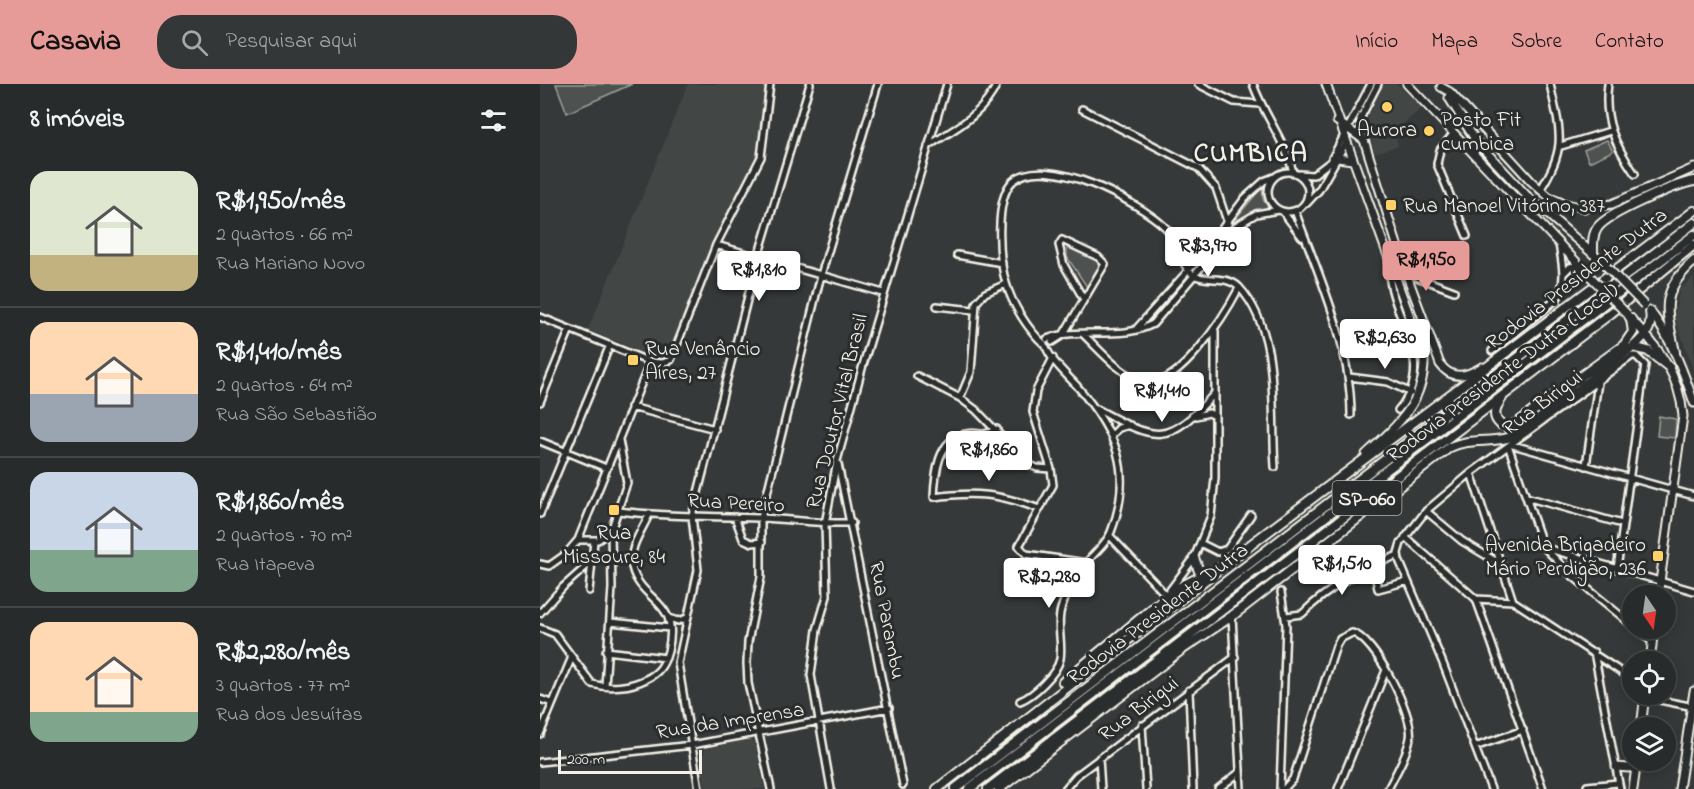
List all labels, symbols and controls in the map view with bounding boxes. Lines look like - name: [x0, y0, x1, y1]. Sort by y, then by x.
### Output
- search box: [157, 15, 577, 69]
- text: Casavia: [30, 22, 121, 63]
- icon: search: [178, 26, 211, 59]
- text: Pesquisar aqui: [226, 26, 357, 58]
- text: Início: [1355, 27, 1398, 57]
- text: Mapa: [1431, 27, 1478, 57]
- text: Sobre: [1511, 27, 1562, 57]
- text: Contato: [1595, 27, 1664, 57]
- marker: Aurora: [1380, 100, 1394, 114]
- text: 8 imóveis: [30, 101, 125, 139]
- icon: filters: [477, 104, 510, 137]
- place label: Posto Fit cumbica: [1441, 106, 1521, 160]
- place label: Aurora: [1357, 116, 1417, 146]
- marker: Posto Fit cumbica: [1422, 124, 1436, 138]
- district label: CUMBICA: [1194, 135, 1308, 174]
- text: R$1,950/mês: [216, 183, 346, 221]
- place label: Rua Manoel Vitórino, 387: [1403, 192, 1605, 222]
- icon: home: [78, 195, 150, 267]
- marker: Rua Manoel Vitórino, 387: [1384, 198, 1398, 212]
- street label: Rodovia Presidente Dutra: [1480, 201, 1674, 358]
- text: 2 quartos · 66 m²: [216, 221, 353, 250]
- pin: R$3,970: [1153, 227, 1263, 278]
- text: R$3,970: [1179, 232, 1237, 261]
- pin: R$1,950: [1371, 241, 1481, 292]
- text: R$1,950: [1396, 246, 1456, 275]
- text: Rua Mariano Novo: [216, 250, 365, 279]
- pin: R$1,810: [704, 251, 814, 302]
- text: R$1,810: [731, 256, 787, 285]
- street label: Rodovia Presidente Dutra (Local): [1381, 276, 1626, 471]
- street label: Rua Doutor Vital Brasil: [799, 311, 877, 512]
- pin: R$2,630: [1330, 319, 1440, 370]
- text: R$2,630: [1354, 324, 1416, 353]
- text: R$1,410/mês: [216, 334, 342, 372]
- place label: Rua Venâncio Aíres, 27: [645, 335, 761, 389]
- icon: home: [78, 346, 150, 418]
- marker: Rua Venâncio Aíres, 27: [626, 353, 640, 367]
- street label: Rua Birigui: [1497, 363, 1591, 445]
- text: 2 quartos · 64 m²: [216, 372, 353, 401]
- pin: R$1,410: [1107, 372, 1217, 423]
- text: R$1,410: [1134, 377, 1190, 406]
- text: Rua São Sebastião: [216, 401, 377, 430]
- pin: R$1,860: [934, 431, 1044, 482]
- text: R$1,860: [960, 436, 1018, 465]
- road number: SP-060: [1332, 481, 1402, 515]
- text: R$1,860/mês: [216, 484, 344, 522]
- street label: Rua Pereiro: [686, 486, 785, 522]
- icon: home: [78, 496, 150, 568]
- marker: Rua Missoure, 84: [607, 503, 621, 517]
- place label: Rua Missoure, 84: [563, 519, 665, 573]
- text: 2 quartos · 70 m²: [216, 522, 353, 551]
- place label: Avenida Brigadeiro Mário Perdigão, 236: [1485, 531, 1646, 587]
- street label: Rodovia Presidente Dutra: [1061, 536, 1255, 693]
- pin: R$1,510: [1287, 545, 1397, 596]
- marker: Avenida Brigadeiro Mário Perdigão, 236: [1651, 549, 1665, 563]
- text: R$1,510: [1312, 550, 1372, 579]
- text: Rua Itapeva: [216, 551, 315, 580]
- pin: R$2,280: [994, 558, 1104, 609]
- street label: Rua Parambu: [860, 559, 912, 682]
- text: R$2,280: [1018, 563, 1080, 592]
- north arrow: [1622, 585, 1676, 639]
- map controls: [1622, 585, 1676, 771]
- text: R$2,280/mês: [216, 634, 351, 672]
- icon: home: [78, 646, 150, 718]
- button: locate: [1622, 651, 1676, 705]
- street label: Rua Birigui: [1093, 669, 1187, 751]
- text: 3 quartos · 77 m²: [216, 672, 350, 701]
- street label: Rua da Imprensa: [654, 695, 806, 748]
- text: Rua dos Jesuítas: [216, 701, 363, 730]
- button: layers: [1622, 717, 1676, 771]
- scale bar: [558, 747, 702, 774]
- text: 200 m: [567, 748, 605, 772]

